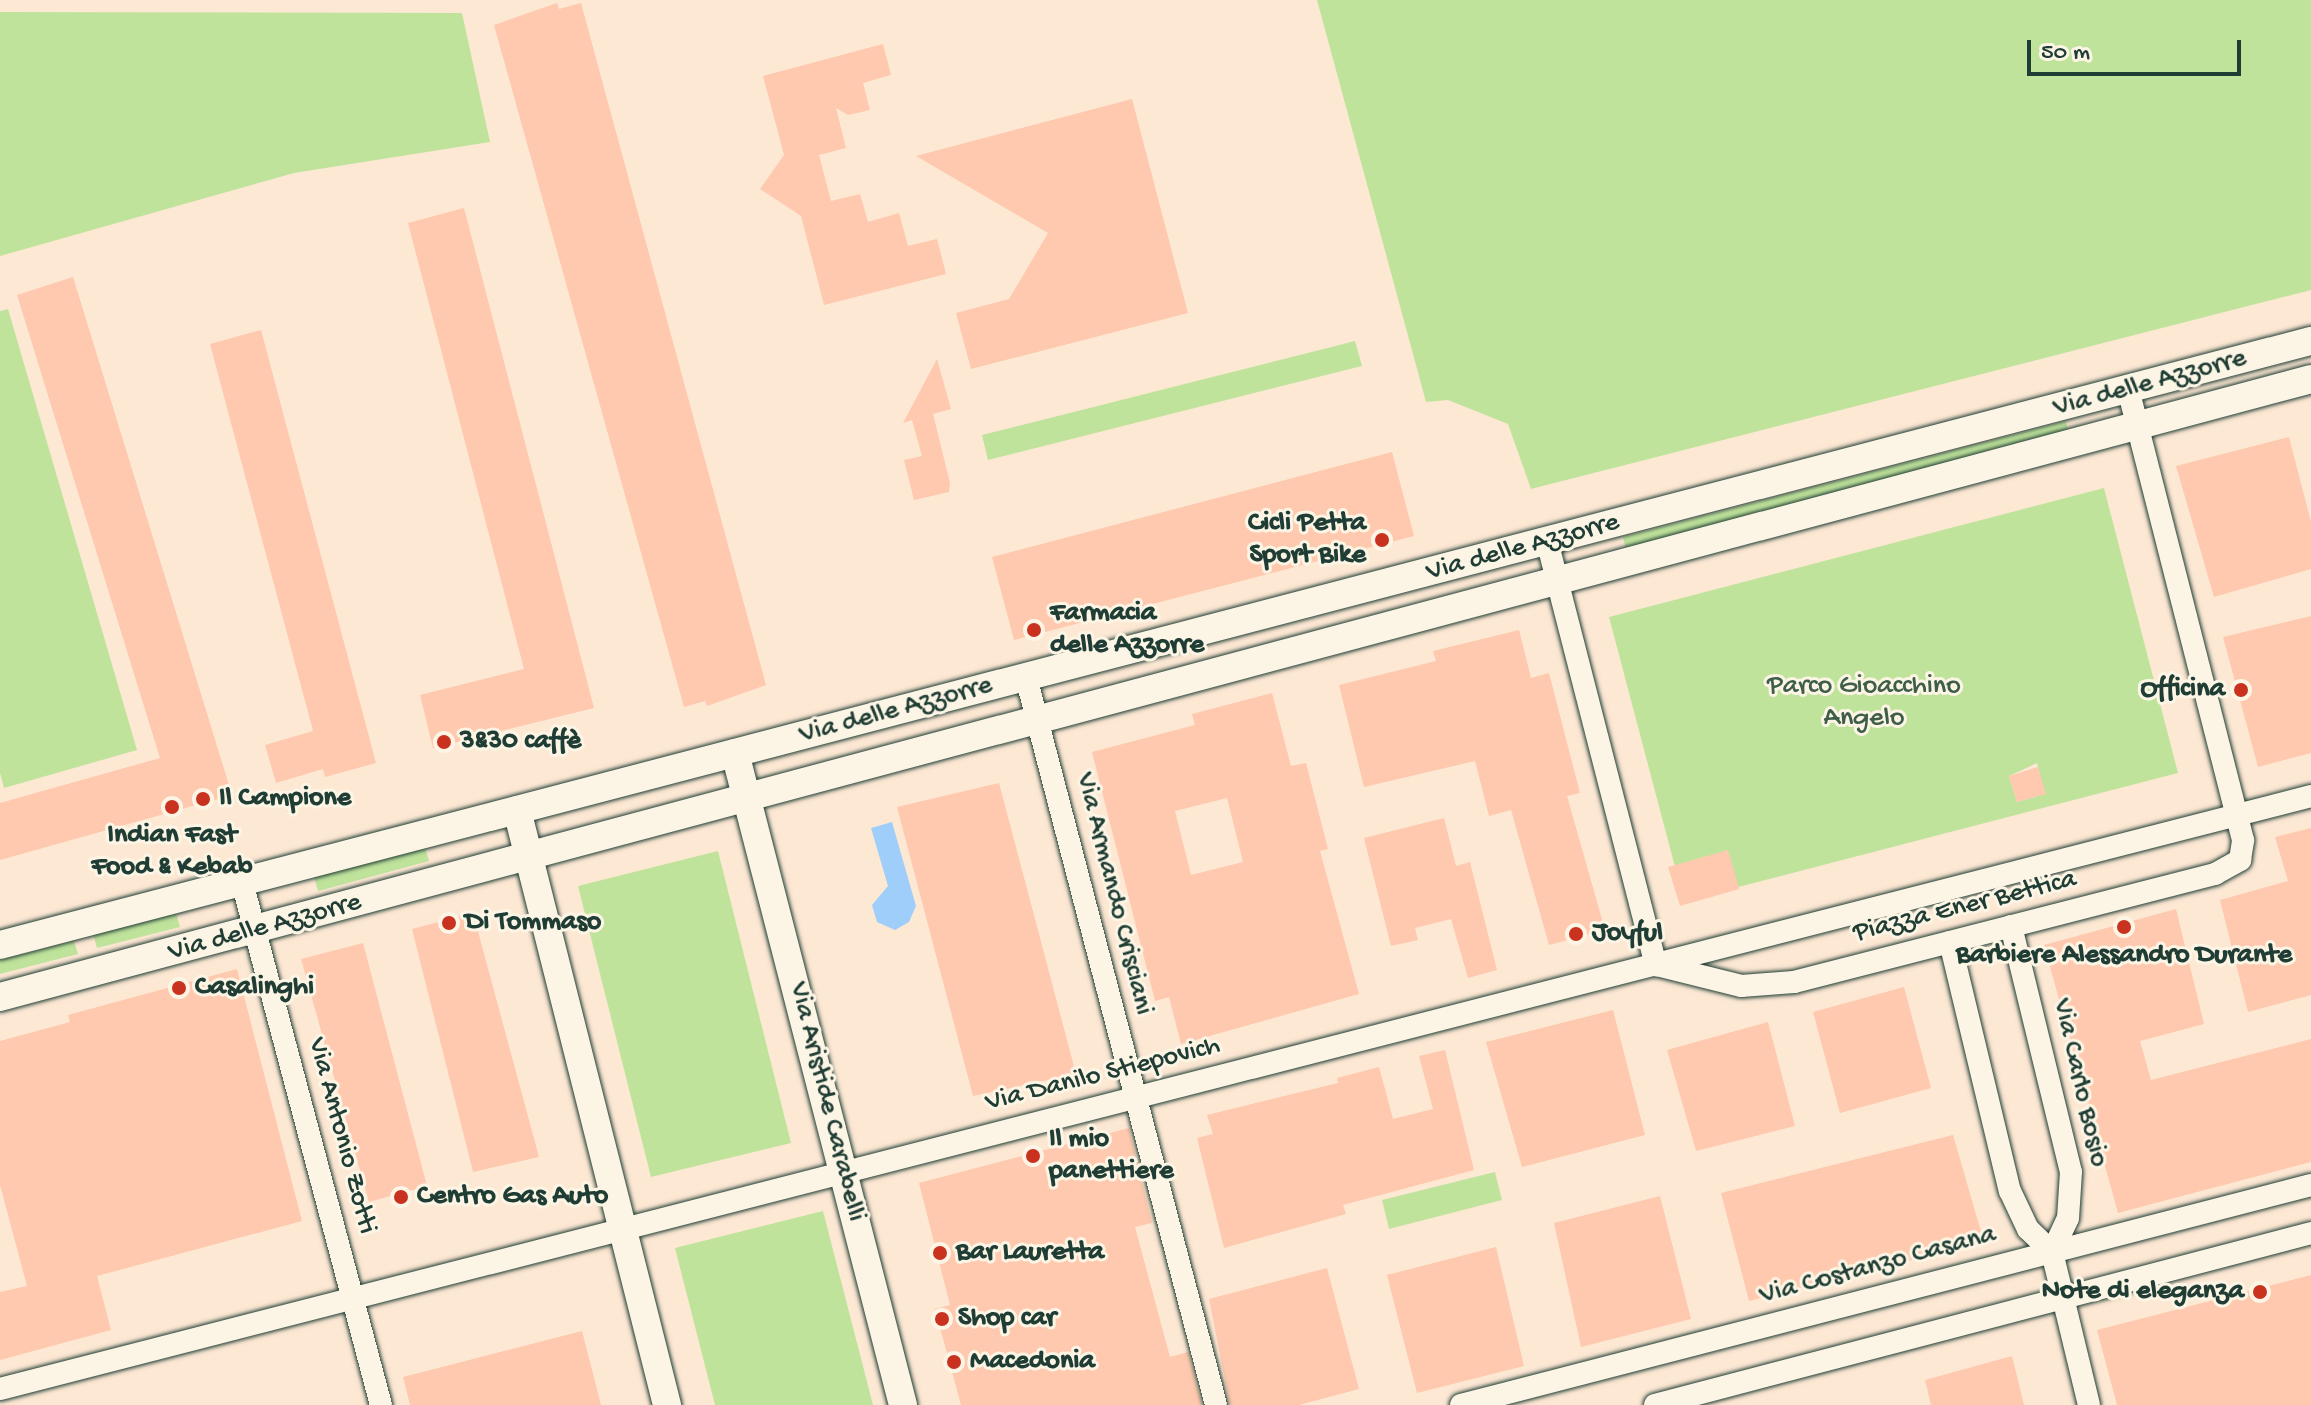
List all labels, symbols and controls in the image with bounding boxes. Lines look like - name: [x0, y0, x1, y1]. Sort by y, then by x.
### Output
- scale bar: [2031, 24, 2245, 74]
- text: 50 m: [2041, 39, 2090, 68]
- street label: Via delle Azzorre: [2050, 342, 2250, 426]
- street label: Via delle Azzorre: [1423, 506, 1623, 590]
- place label: Cicli Petta Sport Bike: [1248, 507, 1366, 573]
- marker: Cicli Petta Sport Bike: [1373, 531, 1391, 549]
- place label: Farmacia delle Azzorre: [1050, 597, 1204, 663]
- marker: Farmacia delle Azzorre: [1025, 621, 1043, 639]
- street label: Via delle Azzorre: [796, 669, 996, 753]
- park label: Parco Gioacchino Angelo: [1767, 670, 1961, 736]
- place label: Officina: [2140, 673, 2225, 707]
- marker: Officina: [2232, 681, 2250, 699]
- place label: 3&30 caffè: [460, 725, 581, 759]
- marker: 3&30 caffè: [435, 733, 453, 751]
- street label: Via Armando Crisciani: [1067, 769, 1159, 1019]
- place label: Il Campione: [219, 782, 351, 816]
- marker: Il Campione: [194, 790, 212, 808]
- marker: Indian Fast Food & Kebab: [163, 798, 181, 816]
- place label: Indian Fast Food & Kebab: [92, 819, 252, 885]
- street label: Piazza Ener Bettica: [1850, 863, 2080, 951]
- street label: Via delle Azzorre: [165, 886, 365, 970]
- place label: Di Tommaso: [465, 906, 601, 940]
- marker: Di Tommaso: [440, 914, 458, 932]
- place label: Joyful: [1592, 917, 1663, 951]
- marker: Barbiere Alessandro Durante: [2115, 918, 2133, 936]
- marker: Joyful: [1567, 925, 1585, 943]
- place label: Barbiere Alessandro Durante: [1956, 939, 2292, 973]
- place label: Casalinghi: [195, 971, 314, 1005]
- marker: Casalinghi: [170, 979, 188, 997]
- street label: Via Aristide Carabelli: [780, 979, 872, 1225]
- street label: Via Carlo Bosio: [2043, 996, 2115, 1170]
- street label: Via Danilo Stiepovich: [982, 1030, 1224, 1120]
- street label: Via Antonio Zotti: [299, 1034, 383, 1238]
- place label: Il mio panettiere: [1049, 1123, 1174, 1189]
- marker: Il mio panettiere: [1024, 1147, 1042, 1165]
- place label: Centro Gas Auto: [417, 1180, 608, 1214]
- marker: Centro Gas Auto: [392, 1188, 410, 1206]
- street label: Via Costanzo Casana: [1756, 1218, 2000, 1314]
- place label: Bar Lauretta: [956, 1236, 1104, 1270]
- marker: Bar Lauretta: [931, 1244, 949, 1262]
- place label: Note di eleganza: [2042, 1275, 2244, 1309]
- marker: Note di eleganza: [2251, 1283, 2269, 1301]
- place label: Shop car: [958, 1302, 1056, 1336]
- marker: Shop car: [933, 1310, 951, 1328]
- place label: Macedonia: [970, 1345, 1095, 1379]
- marker: Macedonia: [945, 1353, 963, 1371]

